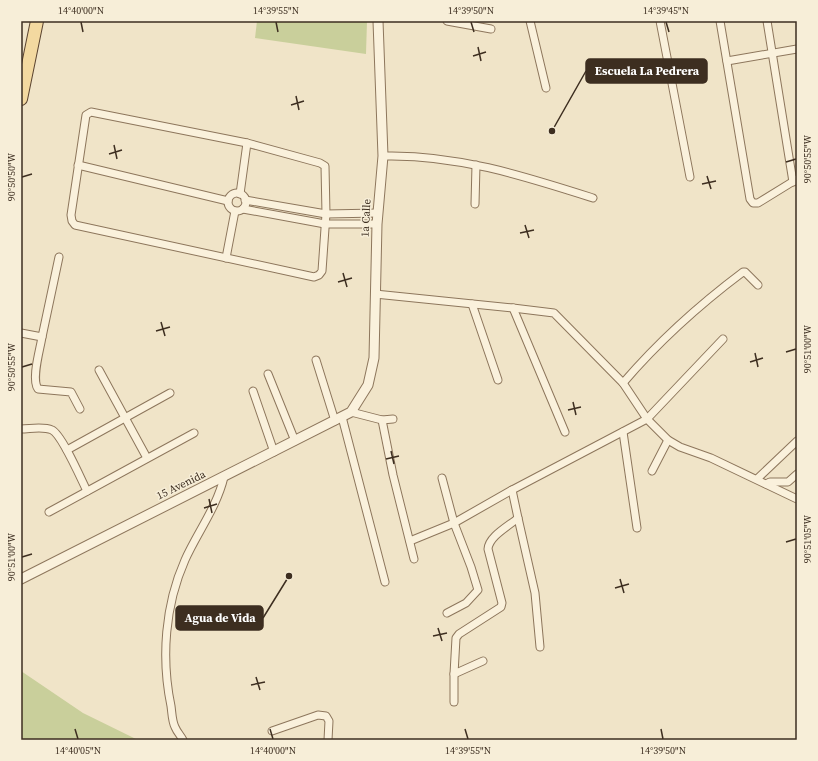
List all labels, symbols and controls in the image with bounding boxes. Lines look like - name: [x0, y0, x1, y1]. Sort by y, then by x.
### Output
- text: 14°40'00"N: [58, 4, 104, 17]
- text: 14°39'55"N: [253, 4, 299, 17]
- text: 14°39'50"N: [448, 4, 494, 17]
- text: 14°39'45"N: [643, 4, 689, 17]
- callout: Escuela La Pedrera: [586, 59, 707, 83]
- text: Escuela La Pedrera: [595, 63, 700, 79]
- text: 90°50'55"W: [801, 134, 814, 183]
- text: 90°50'50"W: [5, 152, 18, 201]
- street label: 1a Calle: [358, 198, 375, 238]
- text: 90°51'00"W: [801, 324, 814, 373]
- text: 90°50'55"W: [5, 342, 18, 391]
- street label: 15 Avenida: [154, 467, 208, 503]
- text: 90°51'05"W: [801, 514, 814, 563]
- text: 90°51'00"W: [5, 532, 18, 581]
- callout: Agua de Vida: [176, 606, 263, 630]
- text: Agua de Vida: [184, 610, 256, 626]
- text: 14°40'05"N: [55, 744, 101, 757]
- text: 14°40'00"N: [250, 744, 296, 757]
- text: 14°39'55"N: [445, 744, 491, 757]
- text: 14°39'50"N: [640, 744, 686, 757]

